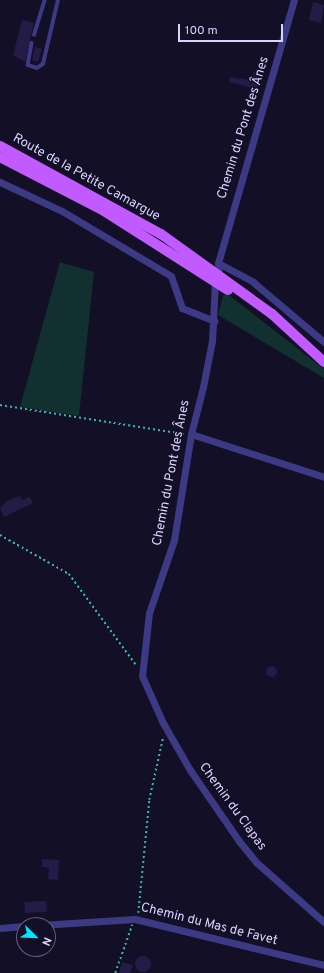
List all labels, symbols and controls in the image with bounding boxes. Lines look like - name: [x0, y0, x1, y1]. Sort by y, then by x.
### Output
- scale bar: [180, 16, 285, 42]
- text: 100 m: [185, 23, 218, 39]
- street label: Chemin du Pont des Ânes: [215, 55, 273, 201]
- street label: Route de la Petite Camargue: [10, 131, 162, 225]
- street label: Chemin du Pont des Ânes: [150, 399, 194, 547]
- street label: Chemin du Clapas: [195, 760, 269, 854]
- street label: Chemin du Mas de Favet: [139, 900, 279, 950]
- north arrow: [16, 917, 56, 957]
- text: N: [38, 935, 54, 948]

